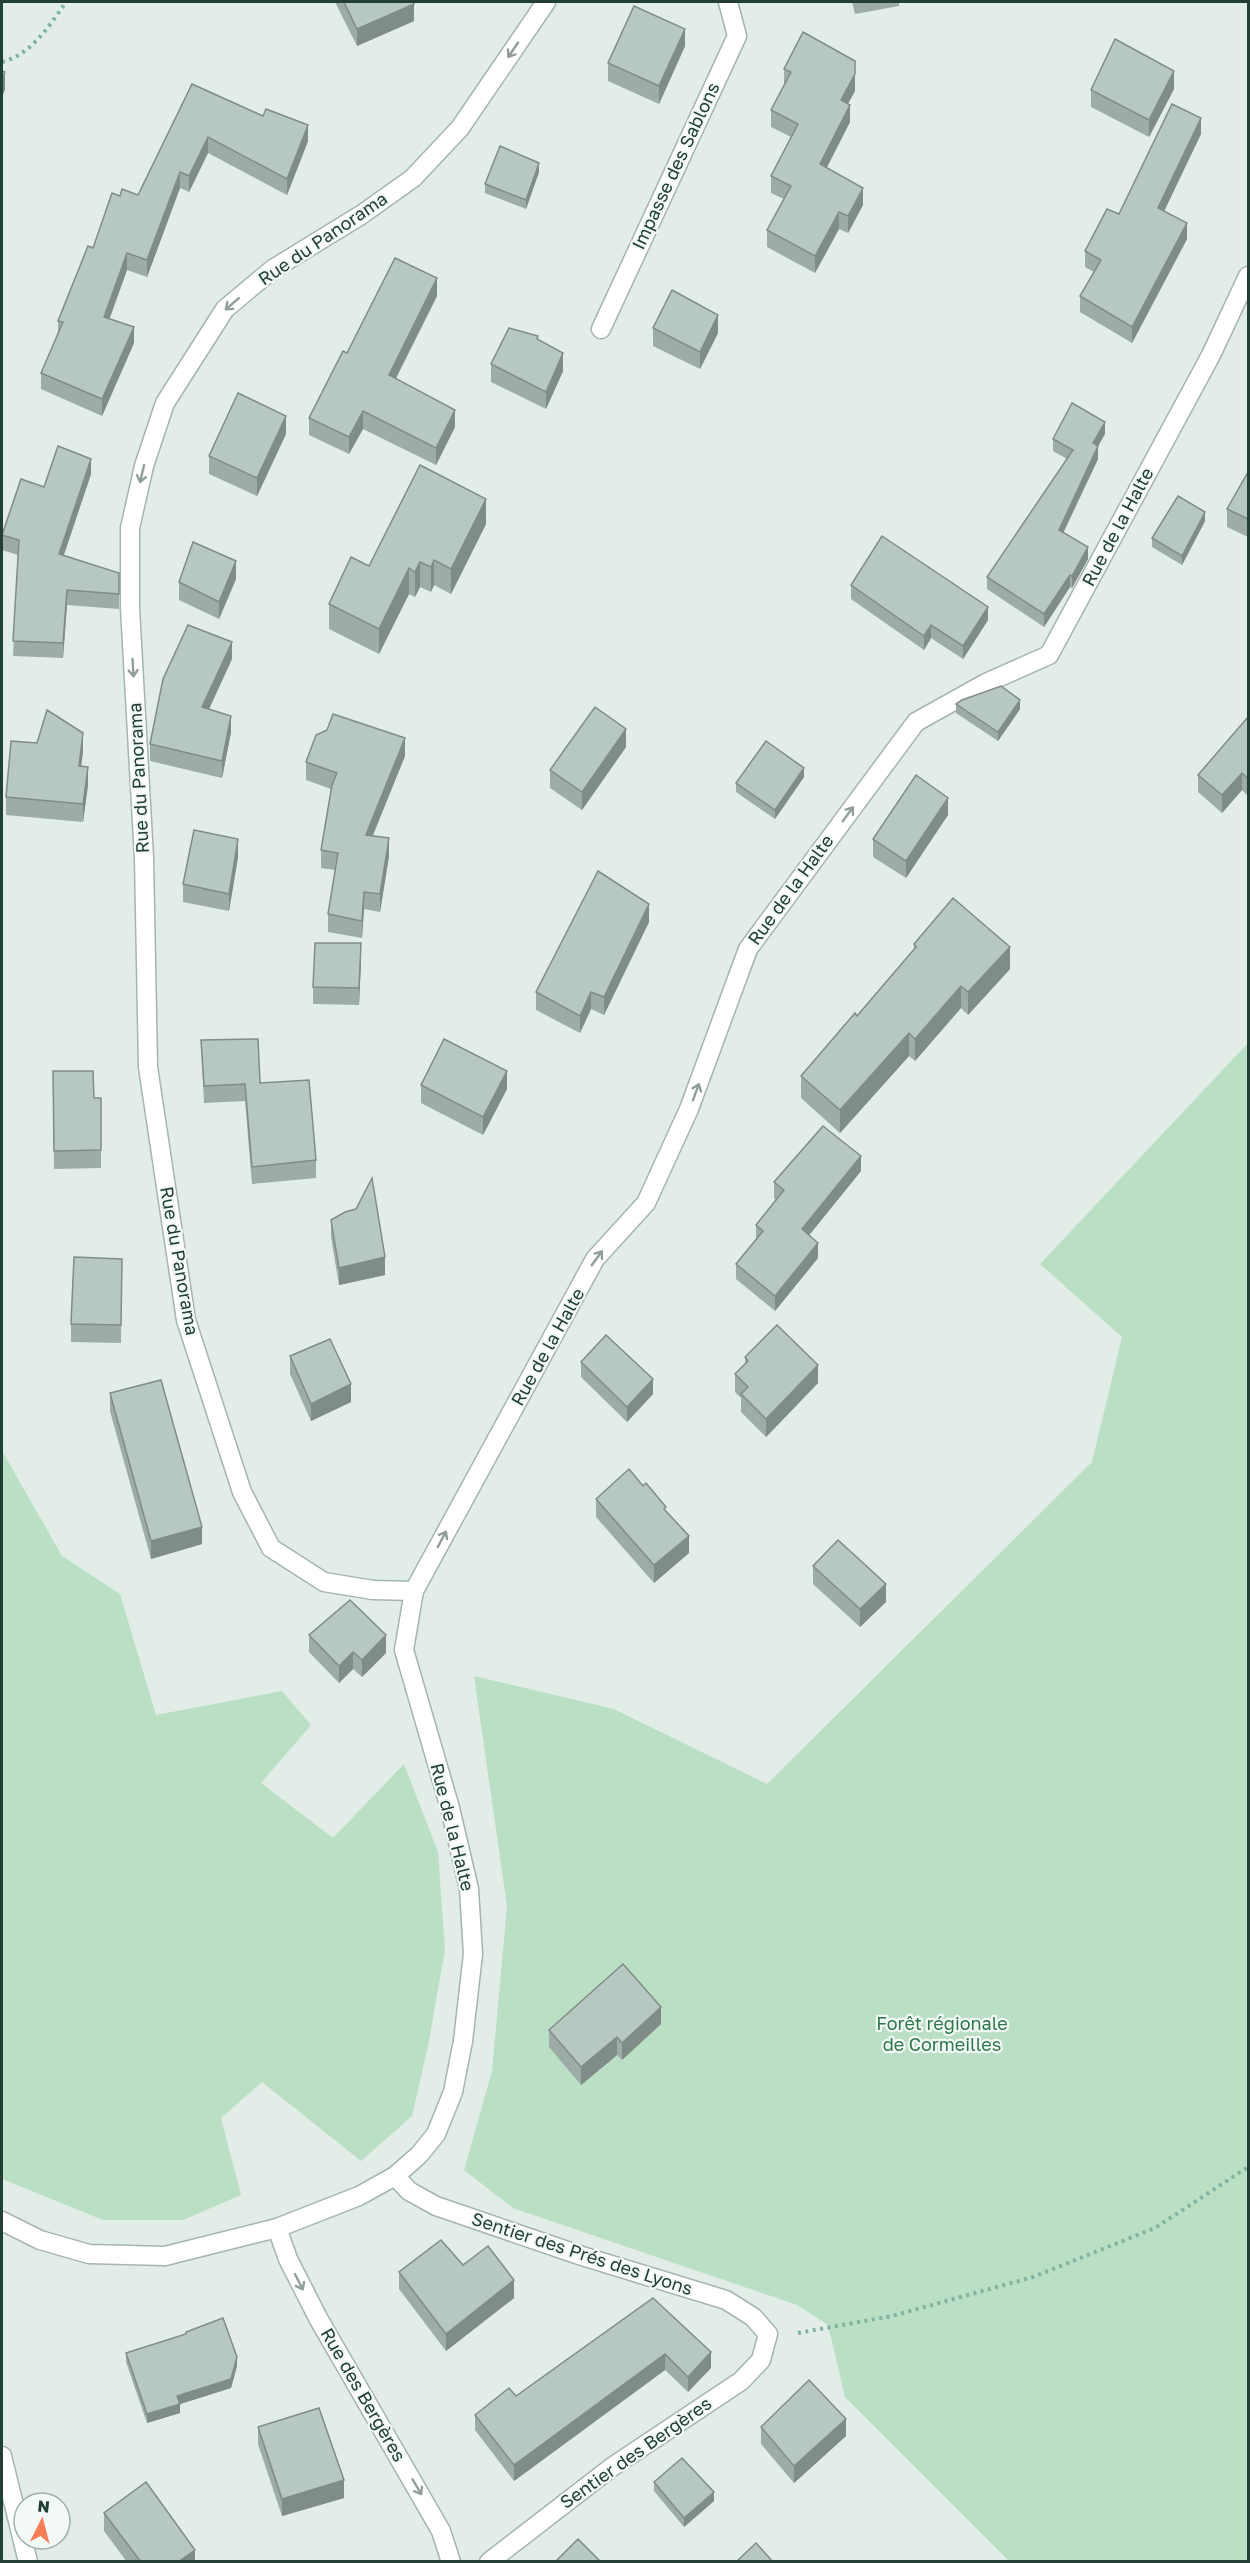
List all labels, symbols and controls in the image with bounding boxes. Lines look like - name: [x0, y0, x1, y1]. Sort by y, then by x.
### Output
- one-way arrow: [507, 41, 519, 58]
- street label: Impasse des Sablons: [627, 78, 724, 253]
- street label: Rue du Panorama: [254, 187, 391, 289]
- one-way arrow: [225, 297, 240, 311]
- one-way arrow: [136, 464, 148, 483]
- street label: Rue de la Halte: [1077, 464, 1158, 590]
- one-way arrow: [128, 657, 139, 677]
- street label: Rue du Panorama: [123, 702, 153, 854]
- one-way arrow: [842, 806, 854, 822]
- street label: Rue de la Halte: [743, 830, 838, 949]
- one-way arrow: [691, 1084, 702, 1102]
- street label: Rue du Panorama: [156, 1185, 204, 1337]
- one-way arrow: [591, 1251, 603, 1267]
- street label: Rue de la Halte: [506, 1284, 589, 1409]
- one-way arrow: [436, 1531, 448, 1548]
- street label: Rue de la Halte: [426, 1761, 479, 1893]
- park label: Forêt régionale de Cormeilles: [876, 2012, 1008, 2055]
- street label: Sentier des Prés des Lyons: [469, 2207, 696, 2299]
- one-way arrow: [294, 2272, 306, 2290]
- street label: Rue des Bergères: [317, 2324, 411, 2465]
- street label: Sentier des Bergères: [555, 2392, 715, 2513]
- one-way arrow: [412, 2478, 424, 2495]
- north arrow: [12, 2491, 72, 2551]
- text: N: [36, 2496, 51, 2517]

